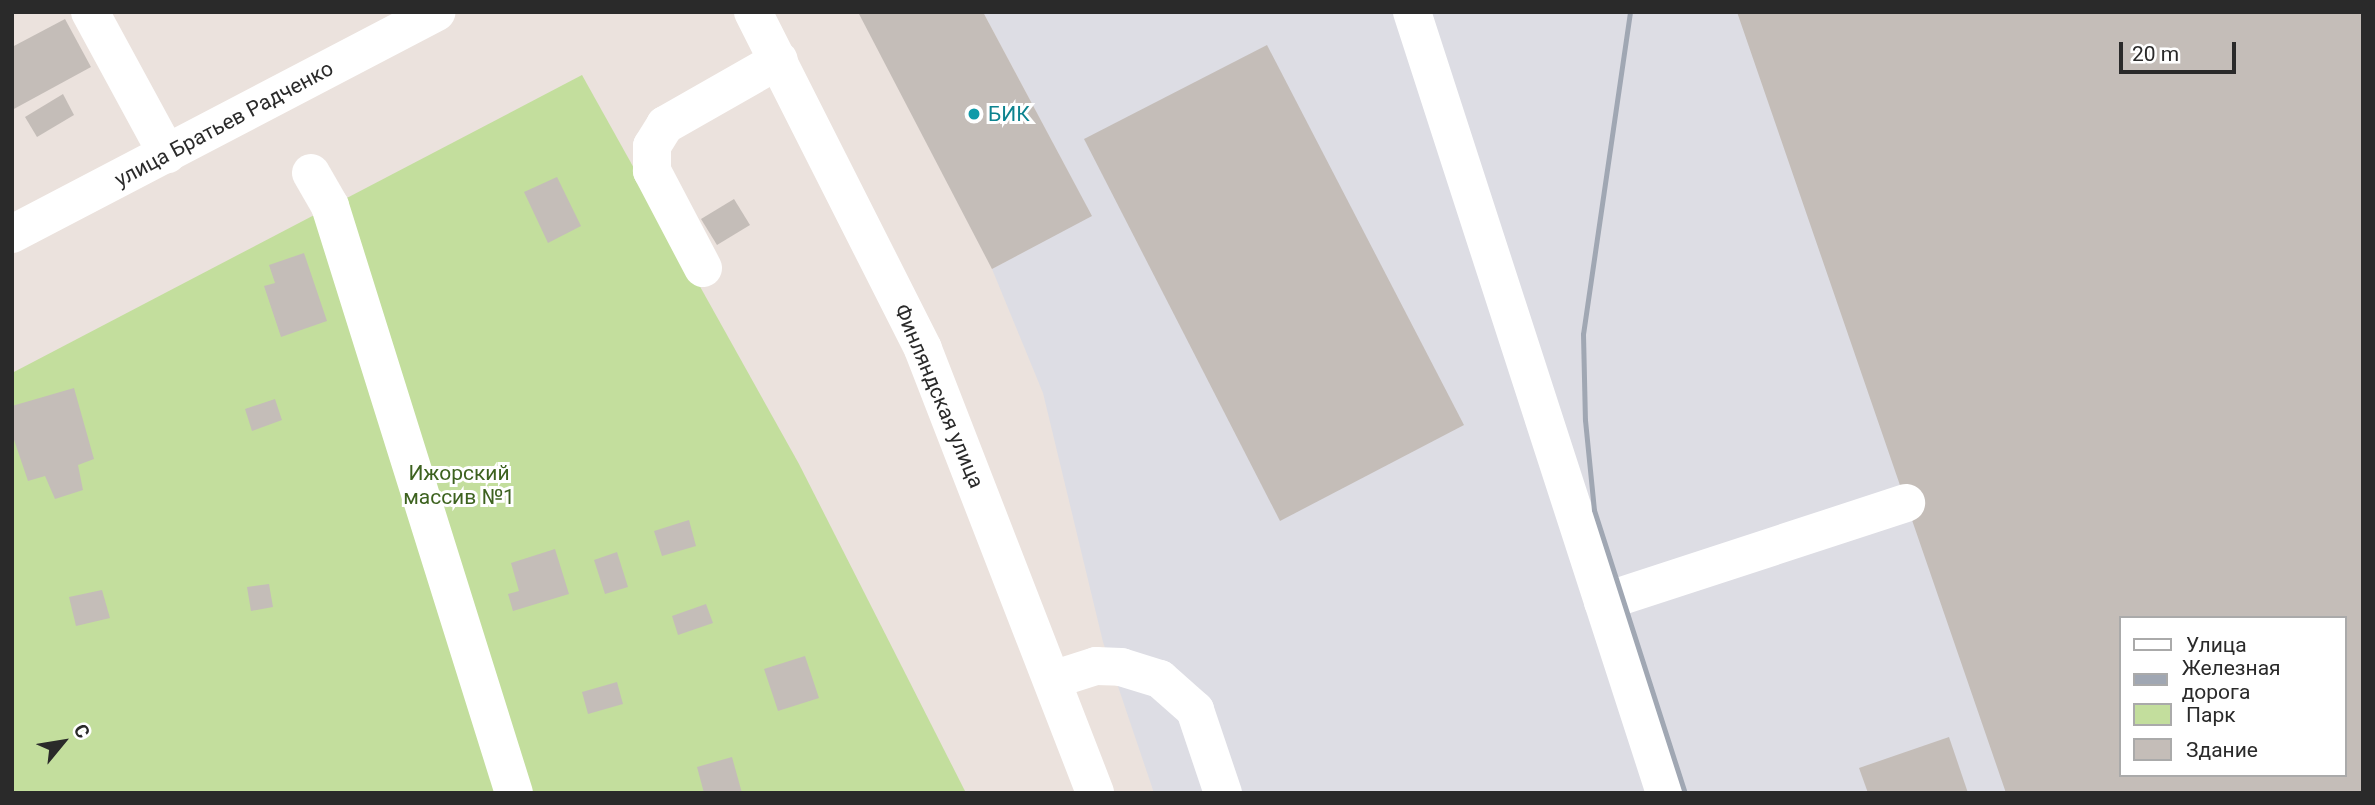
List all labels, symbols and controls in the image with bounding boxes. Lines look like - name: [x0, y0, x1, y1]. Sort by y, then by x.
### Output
- scale bar: [2123, 28, 2240, 72]
- text: 20 m: [2132, 42, 2179, 66]
- street label: улица Братьев Радченко: [110, 56, 338, 192]
- place label: БИК: [988, 101, 1030, 127]
- marker: БИК: [966, 106, 982, 122]
- street label: Финляндская улица: [889, 300, 989, 492]
- park label: Ижорский массив №1: [403, 460, 515, 510]
- legend: [2120, 616, 2347, 777]
- text: Улица: [2186, 633, 2247, 657]
- text: Железная дорога: [2182, 656, 2281, 704]
- text: Парк: [2186, 703, 2236, 727]
- north arrow: [28, 707, 98, 777]
- text: С: [69, 720, 95, 742]
- text: Здание: [2186, 738, 2258, 762]

